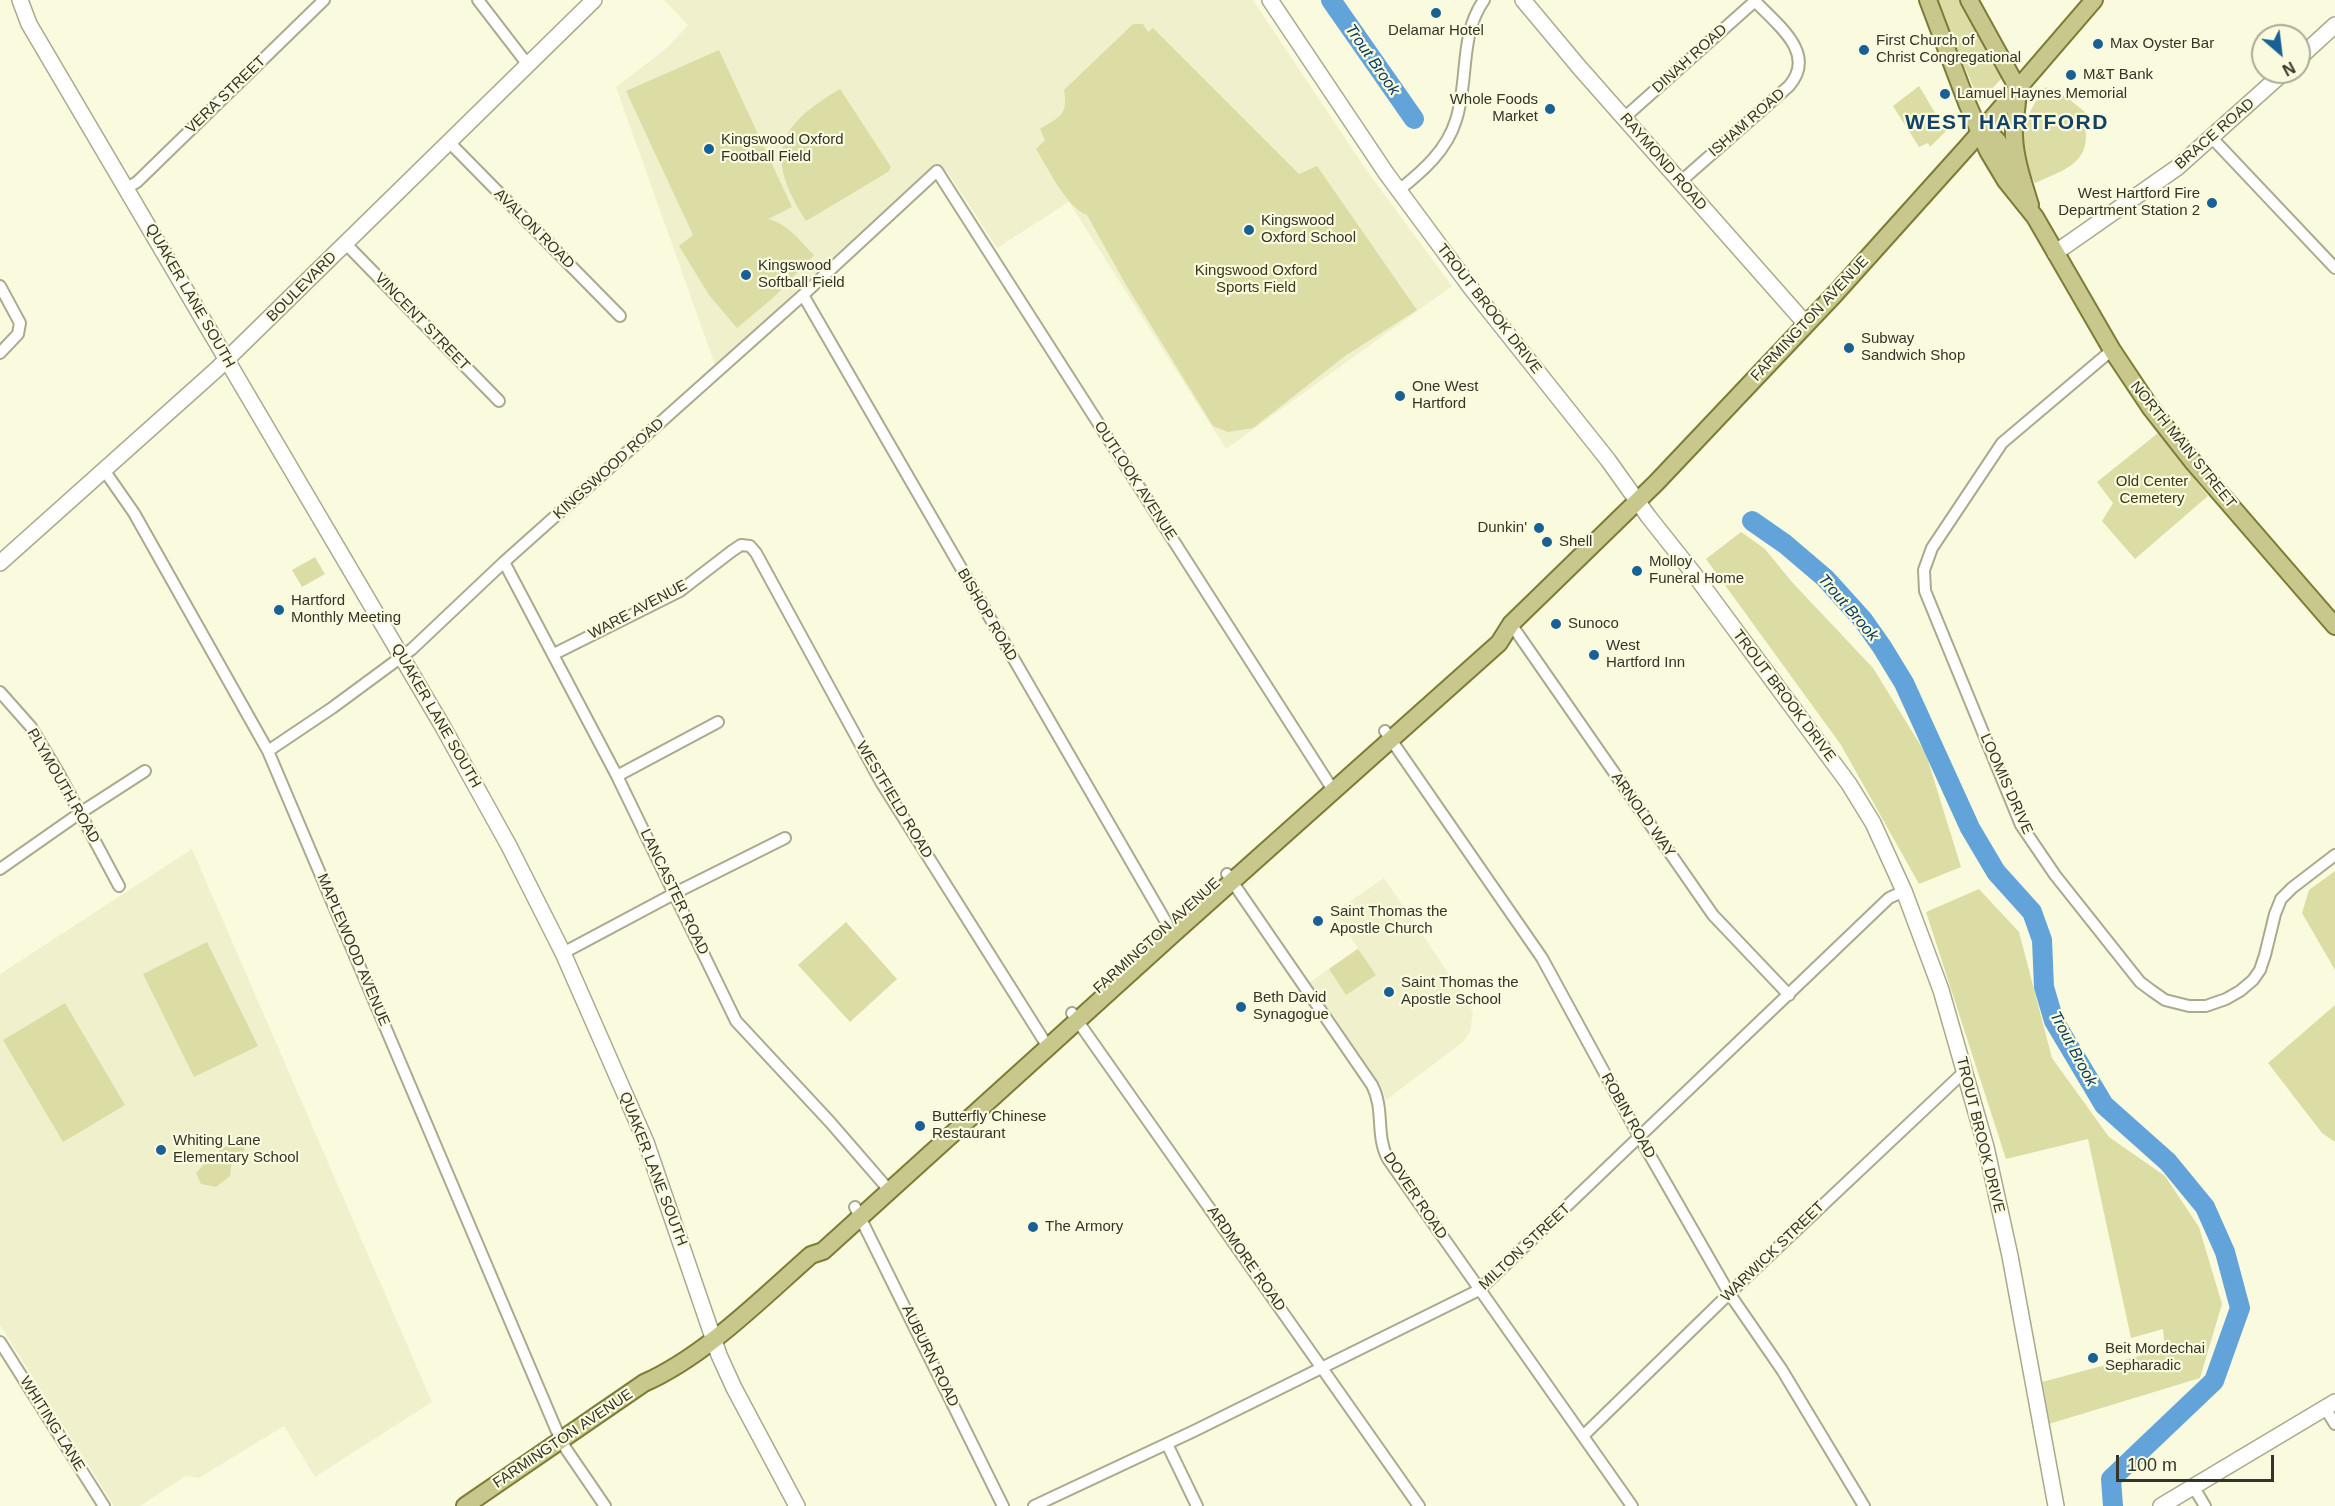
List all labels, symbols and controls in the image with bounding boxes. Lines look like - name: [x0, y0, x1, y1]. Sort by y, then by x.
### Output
- marker: Delamar Hotel: [1429, 6, 1443, 20]
- water label: Trout Brook: [1341, 21, 1403, 99]
- street label: DINAH ROAD: [1649, 21, 1731, 97]
- place label: Delamar Hotel: [1388, 22, 1484, 40]
- north arrow: [2251, 24, 2311, 84]
- place label: First Church of Christ Congregational: [1876, 32, 2021, 67]
- place label: Max Oyster Bar: [2110, 35, 2214, 53]
- marker: Max Oyster Bar: [2091, 37, 2105, 51]
- marker: First Church of Christ Congregational: [1857, 43, 1871, 57]
- street label: VERA STREET: [182, 52, 270, 138]
- text: N: [2280, 58, 2298, 79]
- place label: M&T Bank: [2083, 66, 2153, 84]
- marker: M&T Bank: [2064, 68, 2078, 82]
- street label: ISHAM ROAD: [1705, 85, 1789, 161]
- place label: Lamuel Haynes Memorial: [1957, 85, 2127, 103]
- marker: Lamuel Haynes Memorial: [1938, 87, 1952, 101]
- place label: Whole Foods Market: [1450, 91, 1538, 126]
- street label: BRACE ROAD: [2172, 95, 2258, 173]
- marker: Whole Foods Market: [1543, 102, 1557, 116]
- street label: RAYMOND ROAD: [1616, 110, 1710, 214]
- district label: WEST HARTFORD: [1905, 110, 2109, 136]
- place label: Kingswood Oxford Football Field: [721, 131, 844, 166]
- marker: Kingswood Oxford Football Field: [702, 142, 716, 156]
- street label: AVALON ROAD: [490, 185, 578, 273]
- place label: West Hartford Fire Department Station 2: [2058, 185, 2200, 220]
- marker: West Hartford Fire Department Station 2: [2205, 196, 2219, 210]
- place label: Kingswood Oxford School: [1261, 212, 1356, 247]
- street label: QUAKER LANE SOUTH: [141, 221, 239, 371]
- marker: Kingswood Oxford School: [1242, 223, 1256, 237]
- street label: TROUT BROOK DRIVE: [1433, 240, 1545, 378]
- street label: BOULEVARD: [263, 248, 341, 326]
- street label: FARMINGTON AVENUE: [1747, 253, 1873, 385]
- place label: Kingswood Softball Field: [758, 257, 845, 292]
- park label: Kingswood Oxford Sports Field: [1195, 262, 1317, 297]
- marker: Kingswood Softball Field: [739, 268, 753, 282]
- street label: VINCENT STREET: [371, 269, 473, 375]
- place label: Subway Sandwich Shop: [1861, 330, 1965, 365]
- marker: Subway Sandwich Shop: [1842, 341, 1856, 355]
- place label: One West Hartford: [1412, 378, 1478, 413]
- street label: NORTH MAIN STREET: [2126, 378, 2240, 512]
- marker: One West Hartford: [1393, 389, 1407, 403]
- street label: KINGSWOOD ROAD: [550, 415, 668, 523]
- street label: OUTLOOK AVENUE: [1090, 418, 1180, 544]
- park label: Old Center Cemetery: [2116, 473, 2188, 508]
- place label: Dunkin': [1477, 519, 1527, 537]
- marker: Dunkin': [1532, 521, 1546, 535]
- place label: Shell: [1559, 533, 1592, 551]
- marker: Shell: [1540, 535, 1554, 549]
- place label: Molloy Funeral Home: [1649, 553, 1744, 588]
- marker: Molloy Funeral Home: [1630, 564, 1644, 578]
- street label: BISHOP ROAD: [953, 565, 1021, 665]
- water label: Trout Brook: [1814, 571, 1882, 645]
- street label: WARE AVENUE: [586, 576, 690, 644]
- place label: Hartford Monthly Meeting: [291, 592, 401, 627]
- marker: Hartford Monthly Meeting: [272, 603, 286, 617]
- place label: Sunoco: [1568, 615, 1619, 633]
- marker: Sunoco: [1549, 617, 1563, 631]
- street label: TROUT BROOK DRIVE: [1729, 627, 1839, 765]
- place label: West Hartford Inn: [1606, 637, 1685, 672]
- street label: QUAKER LANE SOUTH: [387, 641, 485, 791]
- marker: West Hartford Inn: [1587, 648, 1601, 662]
- street label: PLYMOUTH ROAD: [23, 725, 103, 847]
- street label: LOOMIS DRIVE: [1976, 731, 2036, 837]
- street label: WESTFIELD ROAD: [852, 738, 936, 862]
- street label: ARNOLD WAY: [1607, 769, 1679, 861]
- street label: LANCASTER ROAD: [636, 826, 712, 958]
- street label: MAPLEWOOD AVENUE: [313, 871, 393, 1029]
- street label: FARMINGTON AVENUE: [1090, 874, 1224, 998]
- place label: Saint Thomas the Apostle Church: [1330, 903, 1448, 938]
- marker: Saint Thomas the Apostle Church: [1311, 914, 1325, 928]
- place label: Saint Thomas the Apostle School: [1401, 974, 1519, 1009]
- marker: Saint Thomas the Apostle School: [1382, 985, 1396, 999]
- place label: Beth David Synagogue: [1253, 989, 1329, 1024]
- marker: Beth David Synagogue: [1234, 1000, 1248, 1014]
- water label: Trout Brook: [2045, 1008, 2101, 1090]
- street label: TROUT BROOK DRIVE: [1952, 1055, 2008, 1215]
- street label: ROBIN ROAD: [1597, 1070, 1659, 1162]
- street label: QUAKER LANE SOUTH: [615, 1090, 691, 1248]
- place label: Butterfly Chinese Restaurant: [932, 1108, 1046, 1143]
- marker: Butterfly Chinese Restaurant: [913, 1119, 927, 1133]
- place label: Whiting Lane Elementary School: [173, 1132, 299, 1167]
- marker: Whiting Lane Elementary School: [154, 1143, 168, 1157]
- street label: DOVER ROAD: [1379, 1149, 1451, 1243]
- street label: WARWICK STREET: [1718, 1198, 1828, 1306]
- street label: MILTON STREET: [1475, 1200, 1575, 1294]
- street label: ARDMORE ROAD: [1203, 1203, 1289, 1315]
- place label: The Armory: [1045, 1218, 1123, 1236]
- marker: The Armory: [1026, 1220, 1040, 1234]
- street label: AUBURN ROAD: [898, 1302, 962, 1410]
- place label: Beit Mordechai Sepharadic: [2105, 1340, 2205, 1375]
- marker: Beit Mordechai Sepharadic: [2086, 1351, 2100, 1365]
- street label: WHITING LANE: [16, 1373, 88, 1475]
- street label: FARMINGTON AVENUE: [490, 1386, 636, 1492]
- scale bar: [2119, 1443, 2276, 1481]
- text: 100 m: [2127, 1455, 2177, 1475]

